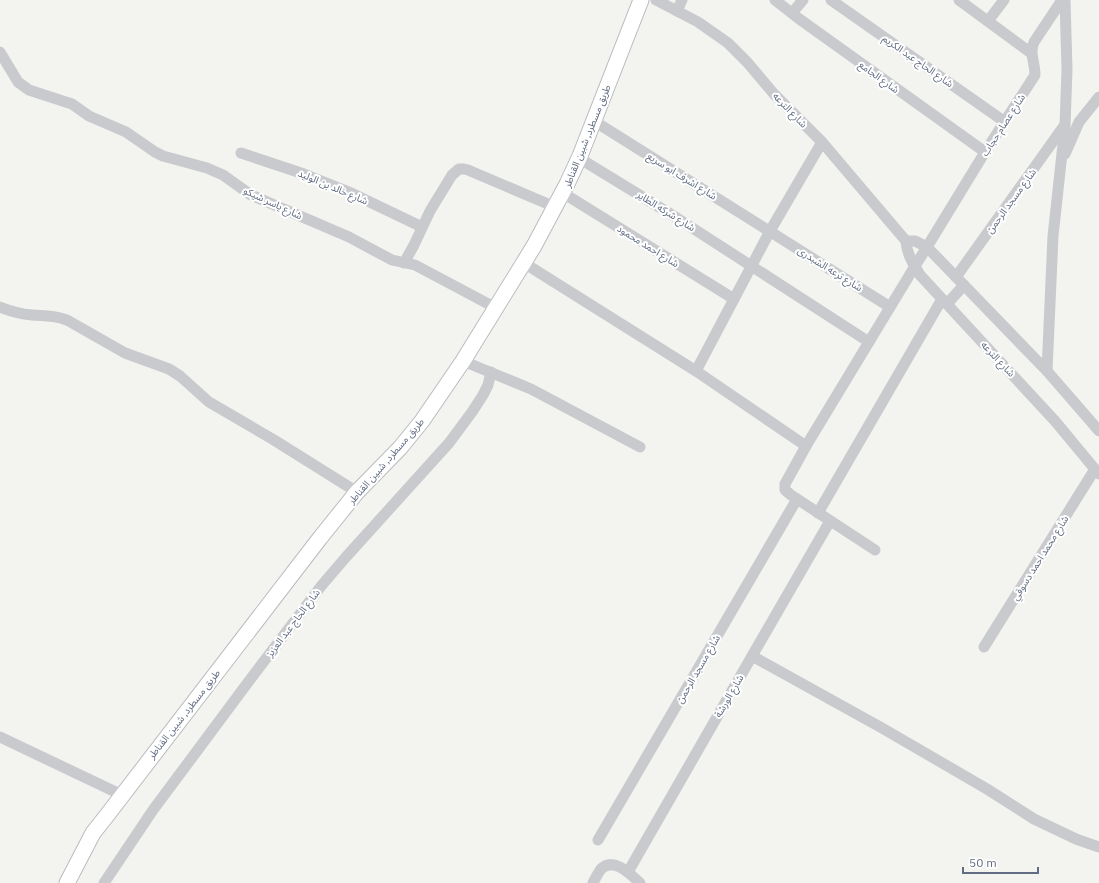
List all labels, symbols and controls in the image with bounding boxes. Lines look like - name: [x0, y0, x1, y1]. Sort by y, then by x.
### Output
- street label: شارع الحاج عبد الكريم: [880, 32, 956, 91]
- street label: شارع الجامع: [856, 58, 902, 97]
- street label: طريق مسطرد, شبين القناطر: [560, 82, 614, 190]
- street label: شارع الترعه: [769, 90, 810, 131]
- street label: شارع عصام حجاب: [978, 91, 1030, 160]
- street label: شارع اشرف ابو سريع: [644, 149, 719, 204]
- street label: شارع خالد بن الوليد: [296, 166, 370, 209]
- street label: شارع مسجد الرحمن: [983, 166, 1040, 237]
- street label: شارع ياسر شيكو: [241, 184, 305, 223]
- street label: شارع شركه الطاير: [633, 187, 698, 235]
- street label: شارع احمد محمود: [614, 222, 681, 271]
- street label: شارع ترعه الشبدرى: [795, 244, 865, 295]
- street label: شارع الترعه: [977, 338, 1018, 380]
- street label: طريق مسطرد, شبين القناطر: [344, 415, 427, 507]
- street label: شارع محمد احمد دسوقي: [1009, 513, 1073, 604]
- street label: شارع الحاج عبد العزيز: [263, 586, 324, 661]
- street label: شارع مسجد الرحمن: [673, 632, 724, 706]
- street label: طريق مسطرد, شبين القناطر: [144, 667, 223, 762]
- street label: شارع الورشة: [711, 672, 747, 720]
- scale bar: [963, 849, 1038, 875]
- text: 50 m: [969, 855, 997, 870]

